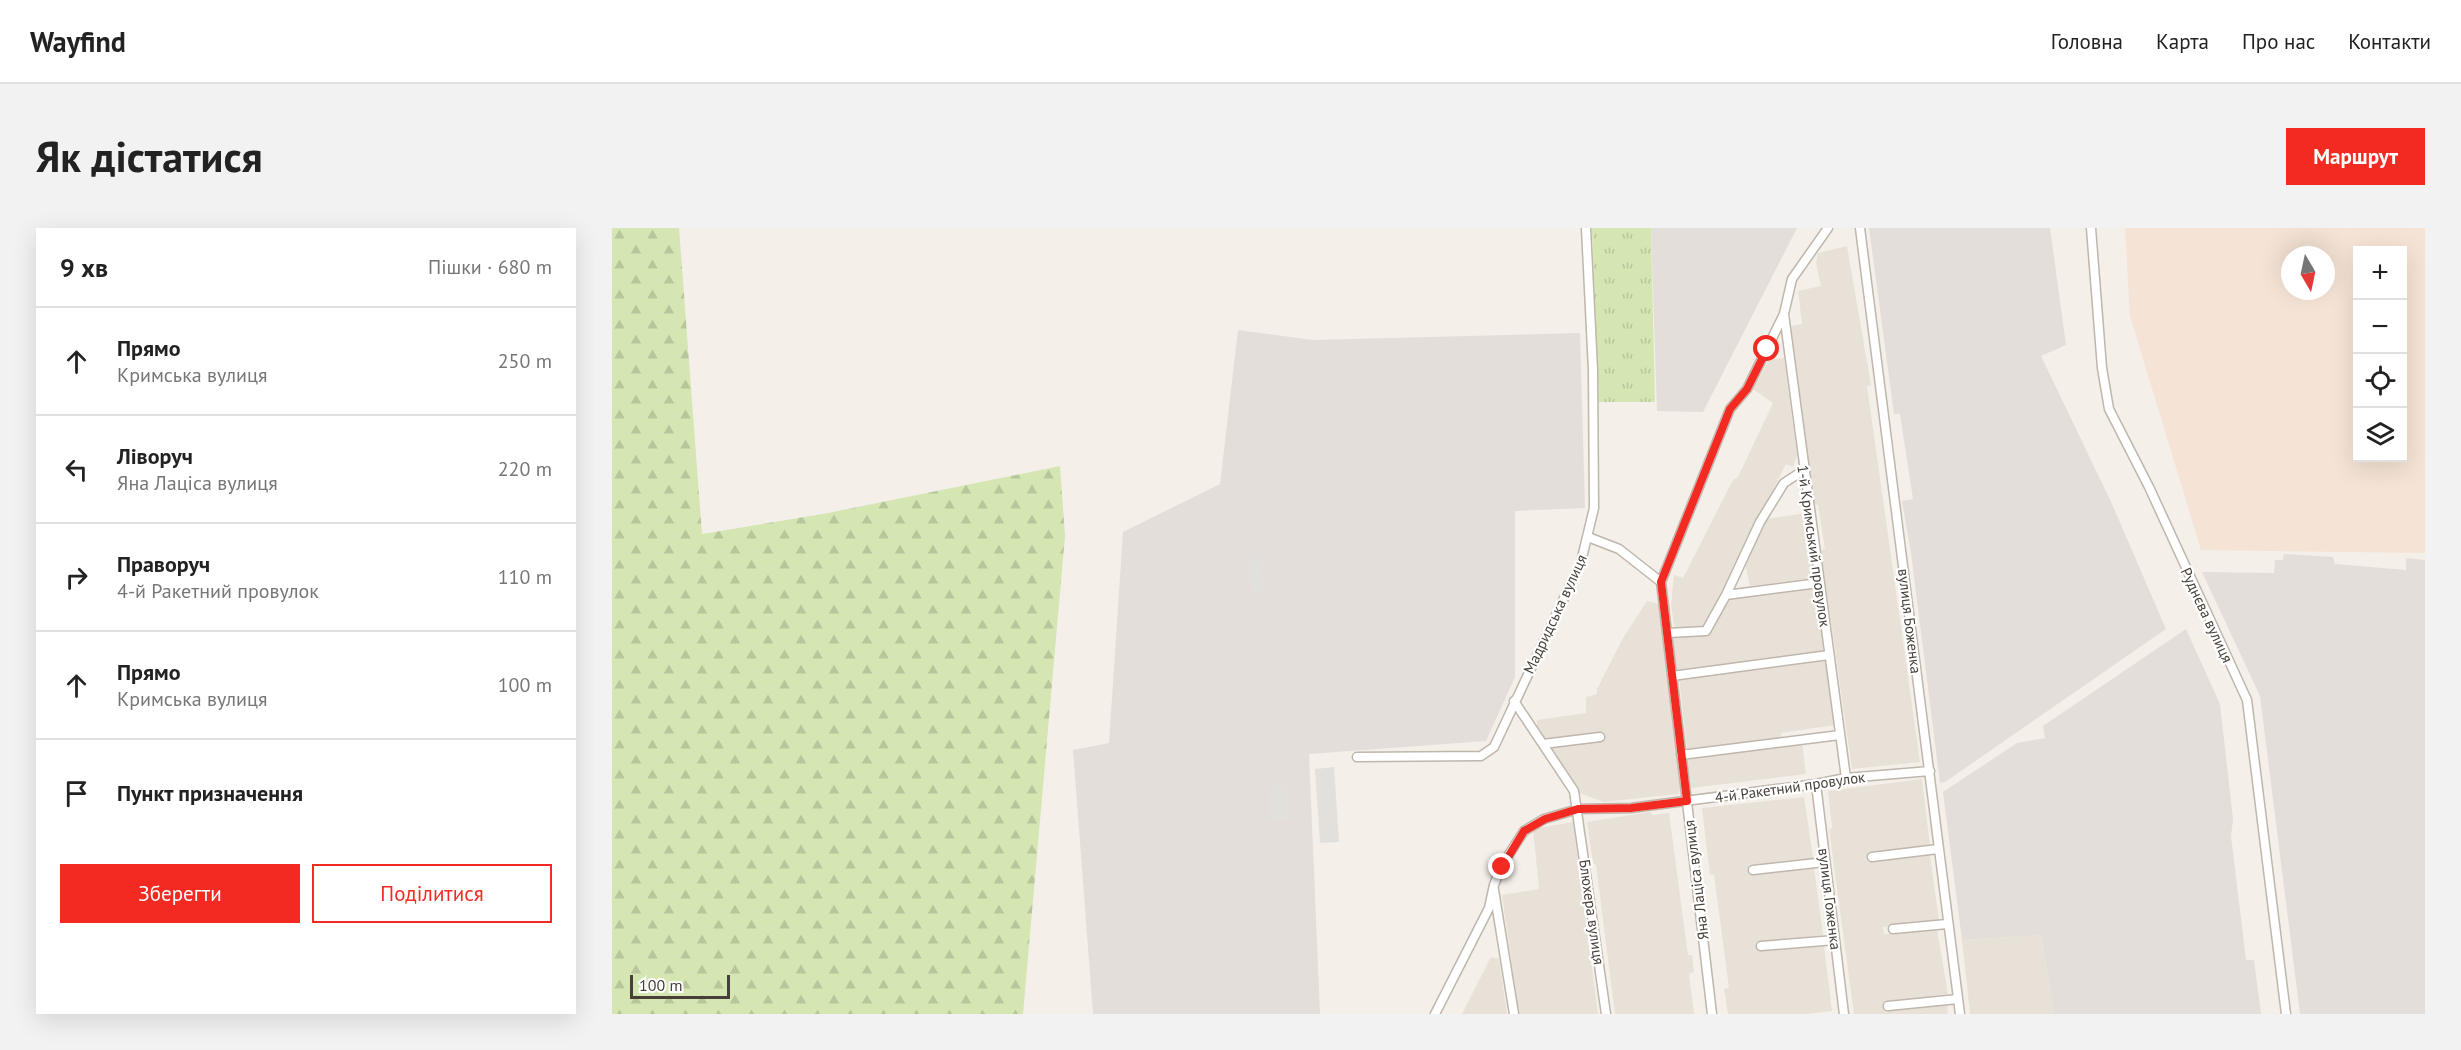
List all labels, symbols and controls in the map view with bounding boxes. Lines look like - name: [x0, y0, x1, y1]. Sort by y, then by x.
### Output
- text: Wayfind: [30, 23, 126, 60]
- text: Головна: [2051, 28, 2123, 55]
- text: Карта: [2156, 28, 2209, 55]
- text: Про нас: [2242, 28, 2315, 55]
- text: Контакти: [2348, 28, 2431, 55]
- button: Маршрут: [2286, 128, 2425, 185]
- text: Як дістатися: [36, 129, 263, 184]
- north arrow: [2281, 246, 2335, 300]
- map controls: [2353, 246, 2407, 462]
- button: +: [2353, 246, 2407, 300]
- text: 9 хв: [60, 251, 108, 284]
- text: Пішки · 680 m: [428, 254, 552, 280]
- button: −: [2353, 300, 2407, 354]
- text: Прямо: [117, 334, 180, 362]
- route start: [1753, 335, 1779, 361]
- icon: ahead: [60, 345, 93, 378]
- text: 250 m: [498, 348, 552, 374]
- button: locate: [2353, 354, 2407, 408]
- text: Кримська вулиця: [117, 362, 267, 388]
- button: layers: [2353, 408, 2407, 462]
- text: Ліворуч: [117, 442, 193, 470]
- icon: left: [60, 453, 93, 486]
- text: 220 m: [498, 456, 552, 482]
- street label: 1-й Кримський провулок: [1793, 464, 1835, 629]
- text: Яна Лаціса вулиця: [117, 470, 278, 496]
- text: Праворуч: [117, 550, 210, 578]
- street label: Мадридська вулиця: [1519, 551, 1591, 677]
- icon: right: [60, 561, 93, 594]
- text: 110 m: [498, 564, 552, 590]
- street label: Руднєва вулиця: [2177, 564, 2237, 666]
- street label: вулиця Боженка: [1894, 567, 1926, 675]
- text: 4-й Ракетний провулок: [117, 578, 319, 604]
- text: Прямо: [117, 658, 180, 686]
- icon: ahead: [60, 669, 93, 702]
- text: 100 m: [498, 672, 552, 698]
- text: Кримська вулиця: [117, 686, 267, 712]
- street label: 4-й Ракетний провулок: [1714, 767, 1867, 807]
- icon: arrive: [60, 777, 93, 810]
- text: Пункт призначення: [117, 779, 303, 807]
- street label: Яна Лаціса вулиця: [1679, 819, 1713, 941]
- street label: вулиця Гоженка: [1814, 847, 1846, 951]
- route end: [1488, 853, 1514, 879]
- street label: Блюхера вулиця: [1575, 858, 1609, 966]
- button: Зберегти: [60, 864, 300, 923]
- button: Поділитися: [312, 864, 552, 923]
- scale bar: [630, 972, 730, 1000]
- text: 100 m: [639, 975, 682, 995]

